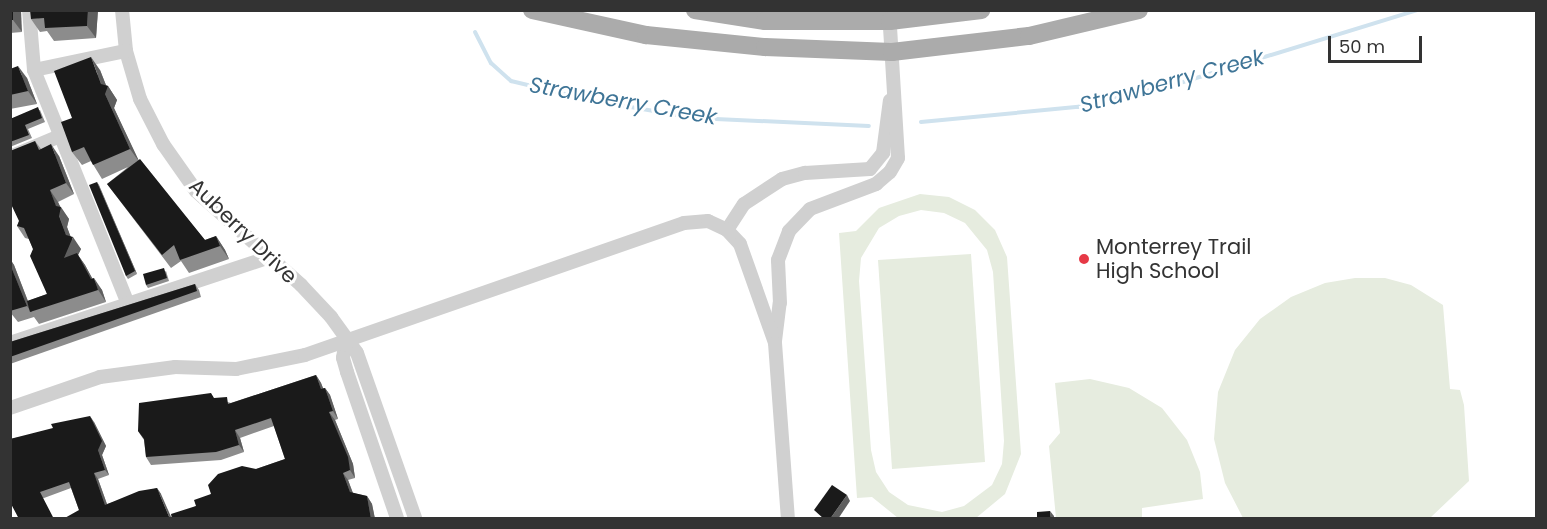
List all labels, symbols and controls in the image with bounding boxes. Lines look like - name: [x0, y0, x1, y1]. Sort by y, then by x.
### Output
- scale bar: [1331, 24, 1426, 62]
- text: 50 m: [1339, 34, 1385, 59]
- water label: Strawberry Creek: [1077, 44, 1267, 118]
- water label: Strawberry Creek: [527, 72, 719, 130]
- street label: Auberry Drive: [184, 173, 302, 289]
- place label: Monterrey Trail High School: [1096, 234, 1251, 284]
- marker: Monterrey Trail High School: [1077, 252, 1091, 266]

